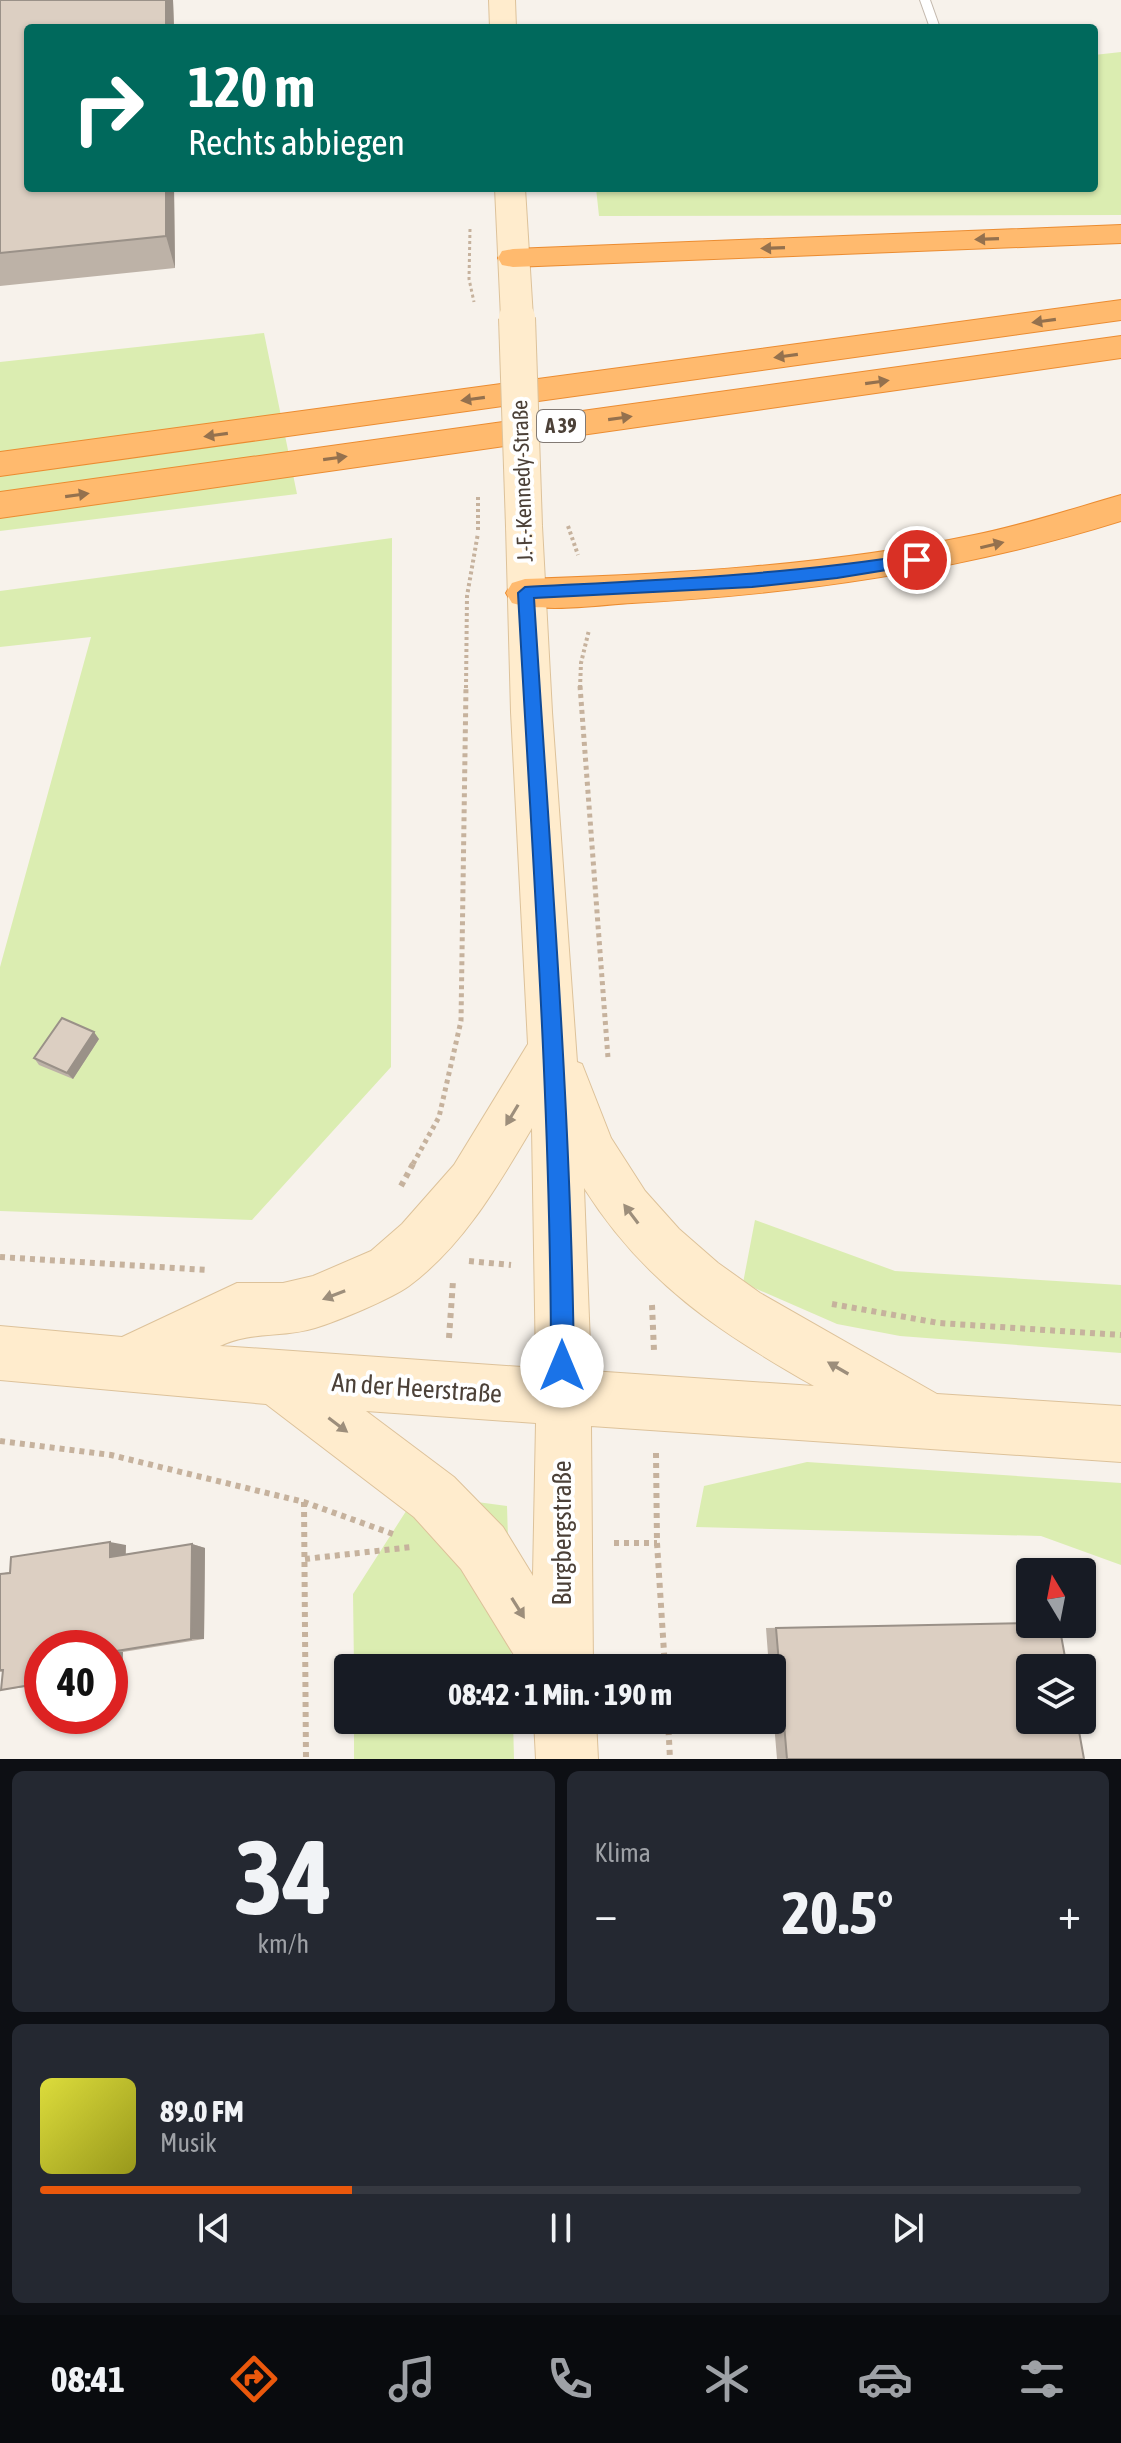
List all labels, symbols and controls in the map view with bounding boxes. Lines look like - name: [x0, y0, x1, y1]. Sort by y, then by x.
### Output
- text: 120 m: [188, 55, 315, 119]
- icon: right: [56, 56, 160, 160]
- text: Rechts abbiegen: [188, 121, 405, 163]
- one-way arrow: [974, 233, 999, 246]
- one-way arrow: [760, 241, 785, 254]
- one-way arrow: [1031, 315, 1056, 328]
- one-way arrow: [773, 350, 798, 363]
- one-way arrow: [865, 375, 890, 388]
- one-way arrow: [460, 393, 485, 406]
- street label: J.-F.-Kennedy-Straße: [506, 400, 538, 562]
- road number: A 39: [537, 410, 585, 442]
- one-way arrow: [608, 411, 633, 424]
- one-way arrow: [203, 429, 228, 442]
- one-way arrow: [323, 451, 348, 464]
- one-way arrow: [65, 488, 90, 501]
- pin: [883, 526, 951, 594]
- icon: arrive: [895, 538, 939, 582]
- one-way arrow: [980, 538, 1005, 551]
- one-way arrow: [505, 1104, 519, 1126]
- one-way arrow: [624, 1204, 640, 1225]
- one-way arrow: [322, 1289, 346, 1302]
- position arrow: [520, 1324, 604, 1408]
- one-way arrow: [827, 1361, 849, 1375]
- street label: An der Heerstraße: [331, 1367, 503, 1409]
- one-way arrow: [328, 1416, 348, 1432]
- street label: Burgbergstraße: [547, 1460, 577, 1606]
- north arrow: [1016, 1558, 1096, 1638]
- map controls: [1016, 1558, 1096, 1734]
- one-way arrow: [511, 1597, 526, 1618]
- speed limit sign: 40: [24, 1630, 128, 1734]
- button: layers: [1016, 1654, 1096, 1734]
- text: 08:42 · 1 Min. · 190 m: [448, 1677, 672, 1711]
- text: 34: [234, 1817, 332, 1936]
- text: Klima: [595, 1838, 651, 1868]
- text: 20.5°: [782, 1878, 894, 1947]
- text: −: [595, 1888, 617, 1938]
- text: +: [1058, 1888, 1081, 1938]
- text: km/h: [257, 1929, 309, 1959]
- text: 89.0 FM: [160, 2094, 244, 2128]
- text: Musik: [160, 2128, 217, 2158]
- icon: previous: [192, 2206, 236, 2250]
- icon: pause: [539, 2206, 583, 2250]
- icon: next: [886, 2206, 930, 2250]
- icon: directions: [226, 2351, 282, 2407]
- icon: music: [384, 2351, 440, 2407]
- icon: phone: [542, 2351, 598, 2407]
- icon: climate: [699, 2351, 755, 2407]
- icon: car: [857, 2351, 913, 2407]
- icon: filters: [1014, 2351, 1070, 2407]
- text: 08:41: [51, 2358, 125, 2400]

